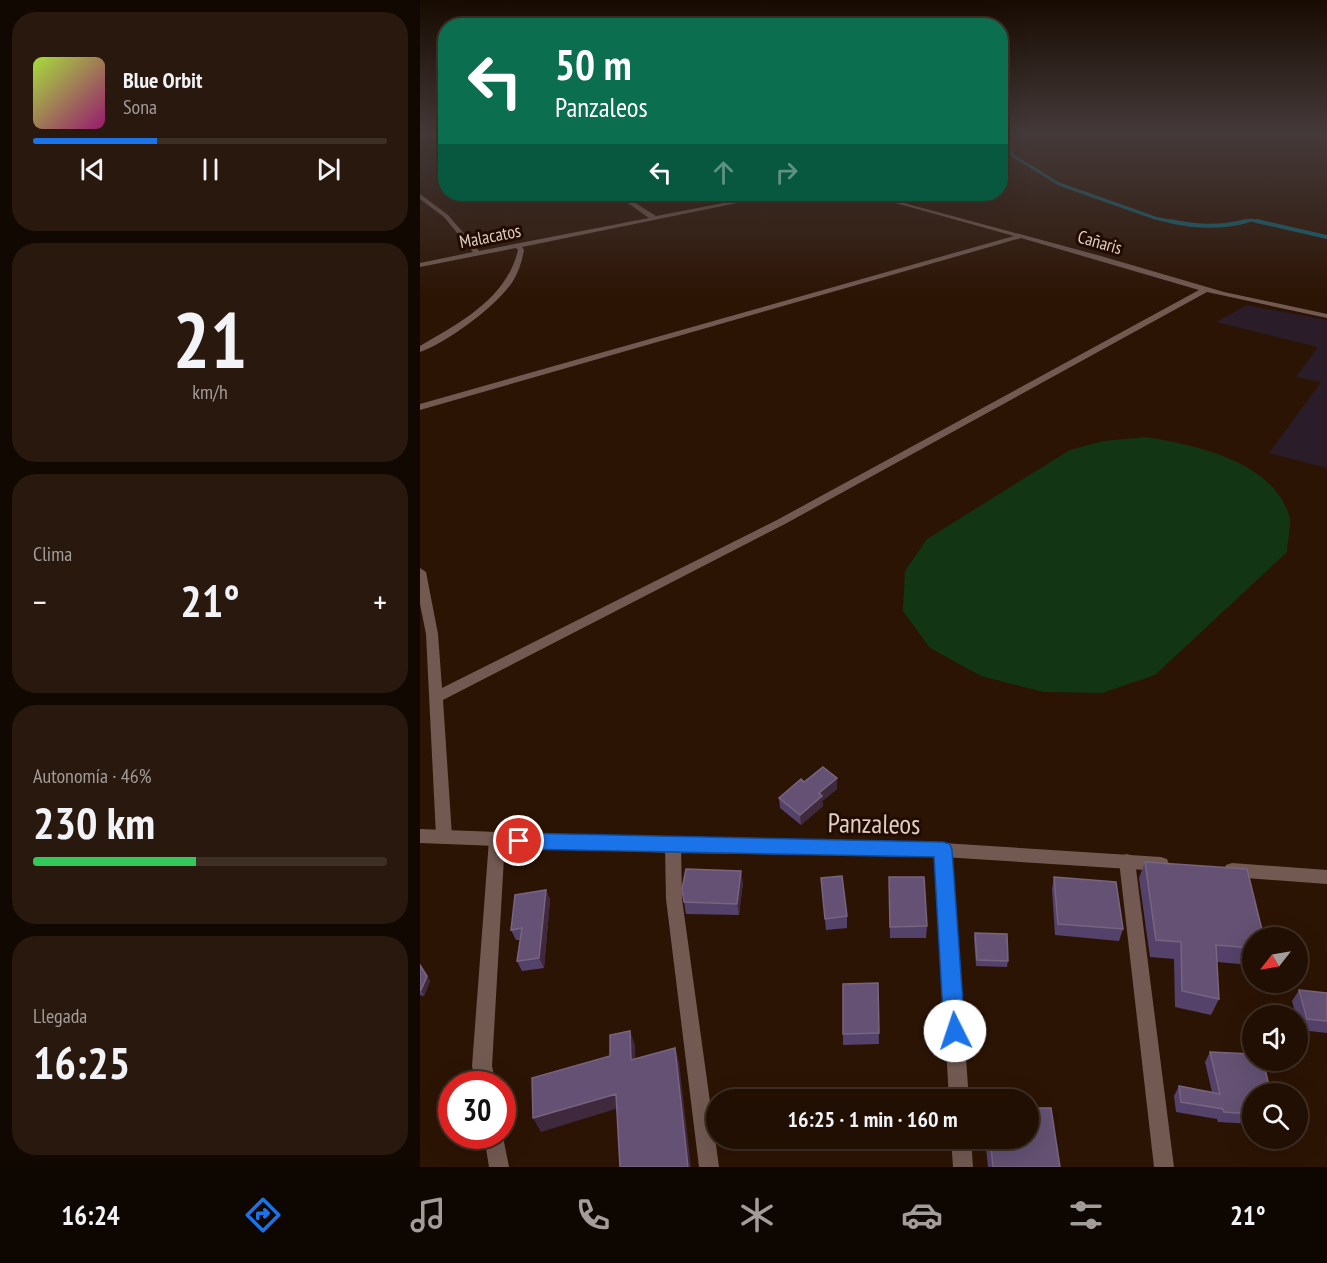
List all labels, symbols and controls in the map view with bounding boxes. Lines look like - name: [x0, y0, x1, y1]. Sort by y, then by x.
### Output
- text: 50 m: [555, 37, 632, 92]
- icon: left: [456, 42, 534, 120]
- text: Blue Orbit: [123, 66, 202, 94]
- text: Panzaleos: [555, 90, 648, 124]
- text: Sona: [123, 94, 157, 120]
- icon: previous: [76, 153, 109, 186]
- icon: pause: [194, 153, 227, 186]
- icon: next: [312, 153, 345, 186]
- icon: left: [644, 156, 677, 189]
- icon: ahead: [707, 156, 740, 189]
- icon: right: [770, 156, 803, 189]
- street label: Malacatos: [457, 219, 523, 253]
- street label: Cañaris: [1075, 225, 1125, 259]
- text: 21: [173, 289, 247, 390]
- text: km/h: [192, 379, 228, 405]
- text: Clima: [33, 541, 72, 567]
- text: 21°: [180, 571, 240, 629]
- text: −: [33, 580, 47, 623]
- text: +: [373, 580, 387, 623]
- text: Autonomía · 46%: [33, 763, 151, 789]
- text: 230 km: [33, 793, 155, 851]
- street label: Panzaleos: [827, 805, 921, 841]
- pin: [493, 815, 544, 866]
- icon: arrive: [502, 824, 535, 857]
- north arrow: [1242, 927, 1308, 993]
- map controls: [1242, 927, 1308, 1149]
- position arrow: [923, 999, 987, 1063]
- text: Llegada: [33, 1003, 87, 1029]
- button: sound: [1242, 1005, 1308, 1071]
- text: 16:25: [33, 1033, 130, 1091]
- speed limit sign: 30: [438, 1071, 516, 1149]
- button: search: [1242, 1083, 1308, 1149]
- text: 16:25 · 1 min · 160 m: [787, 1105, 958, 1133]
- icon: directions: [242, 1194, 284, 1236]
- icon: music: [407, 1194, 449, 1236]
- icon: phone: [572, 1194, 614, 1236]
- icon: climate: [736, 1194, 778, 1236]
- icon: car: [901, 1194, 943, 1236]
- icon: filters: [1065, 1194, 1107, 1236]
- text: 16:24: [61, 1198, 120, 1232]
- text: 21°: [1230, 1198, 1266, 1232]

